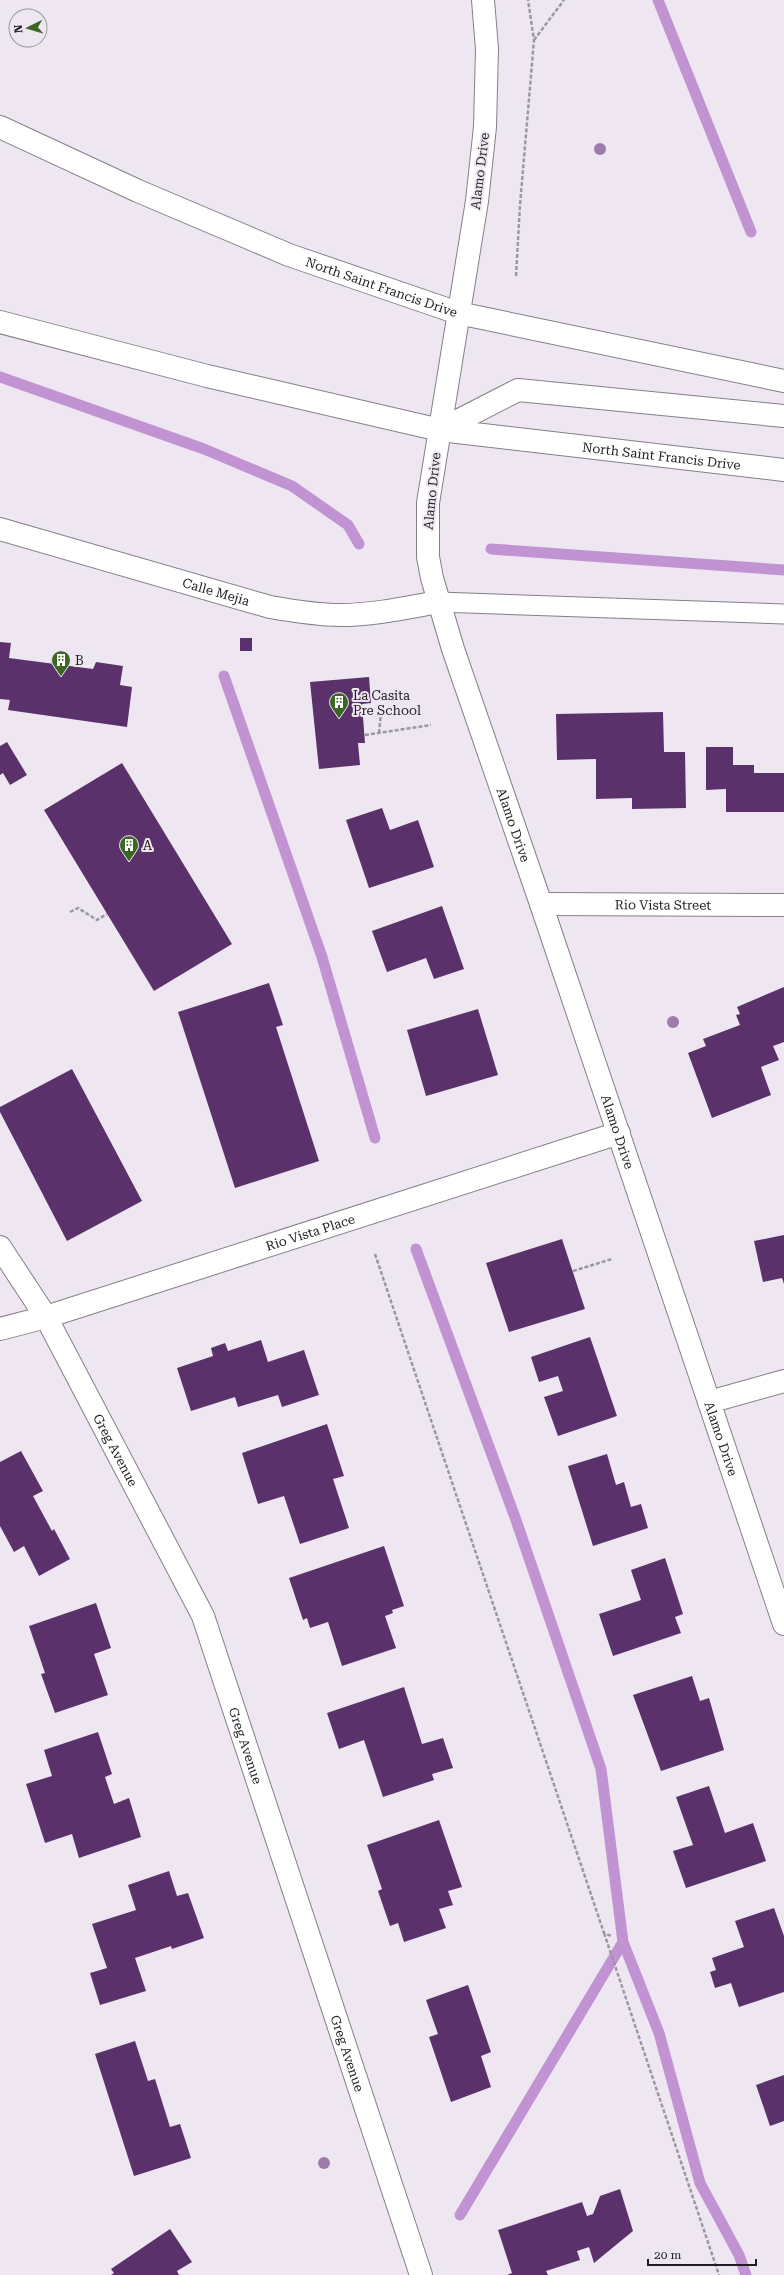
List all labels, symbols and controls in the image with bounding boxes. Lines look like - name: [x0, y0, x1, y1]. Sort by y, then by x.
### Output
- north arrow: [8, 8, 48, 48]
- text: N: [12, 24, 25, 34]
- street label: Alamo Drive: [468, 132, 492, 210]
- street label: North Saint Francis Drive: [304, 254, 459, 320]
- street label: North Saint Francis Drive: [581, 439, 742, 472]
- street label: Alamo Drive: [420, 452, 444, 530]
- street label: Calle Mejia: [181, 575, 252, 608]
- building icon: B: [50, 649, 72, 677]
- place label: B: [75, 653, 84, 668]
- place label: La Casita Pre School: [353, 688, 421, 718]
- building icon: La Casita Pre School: [328, 691, 350, 719]
- street label: Alamo Drive: [494, 786, 533, 864]
- building icon: A: [118, 834, 140, 862]
- place label: A: [143, 838, 152, 853]
- street label: Rio Vista Street: [615, 897, 711, 912]
- street label: Alamo Drive: [598, 1093, 637, 1171]
- street label: Rio Vista Place: [264, 1211, 357, 1253]
- street label: Alamo Drive: [702, 1400, 741, 1478]
- street label: Greg Avenue: [91, 1411, 141, 1489]
- street label: Greg Avenue: [226, 1705, 266, 1786]
- street label: Greg Avenue: [328, 2013, 367, 2093]
- scale bar: [648, 2241, 756, 2267]
- text: 20 m: [654, 2248, 681, 2262]

